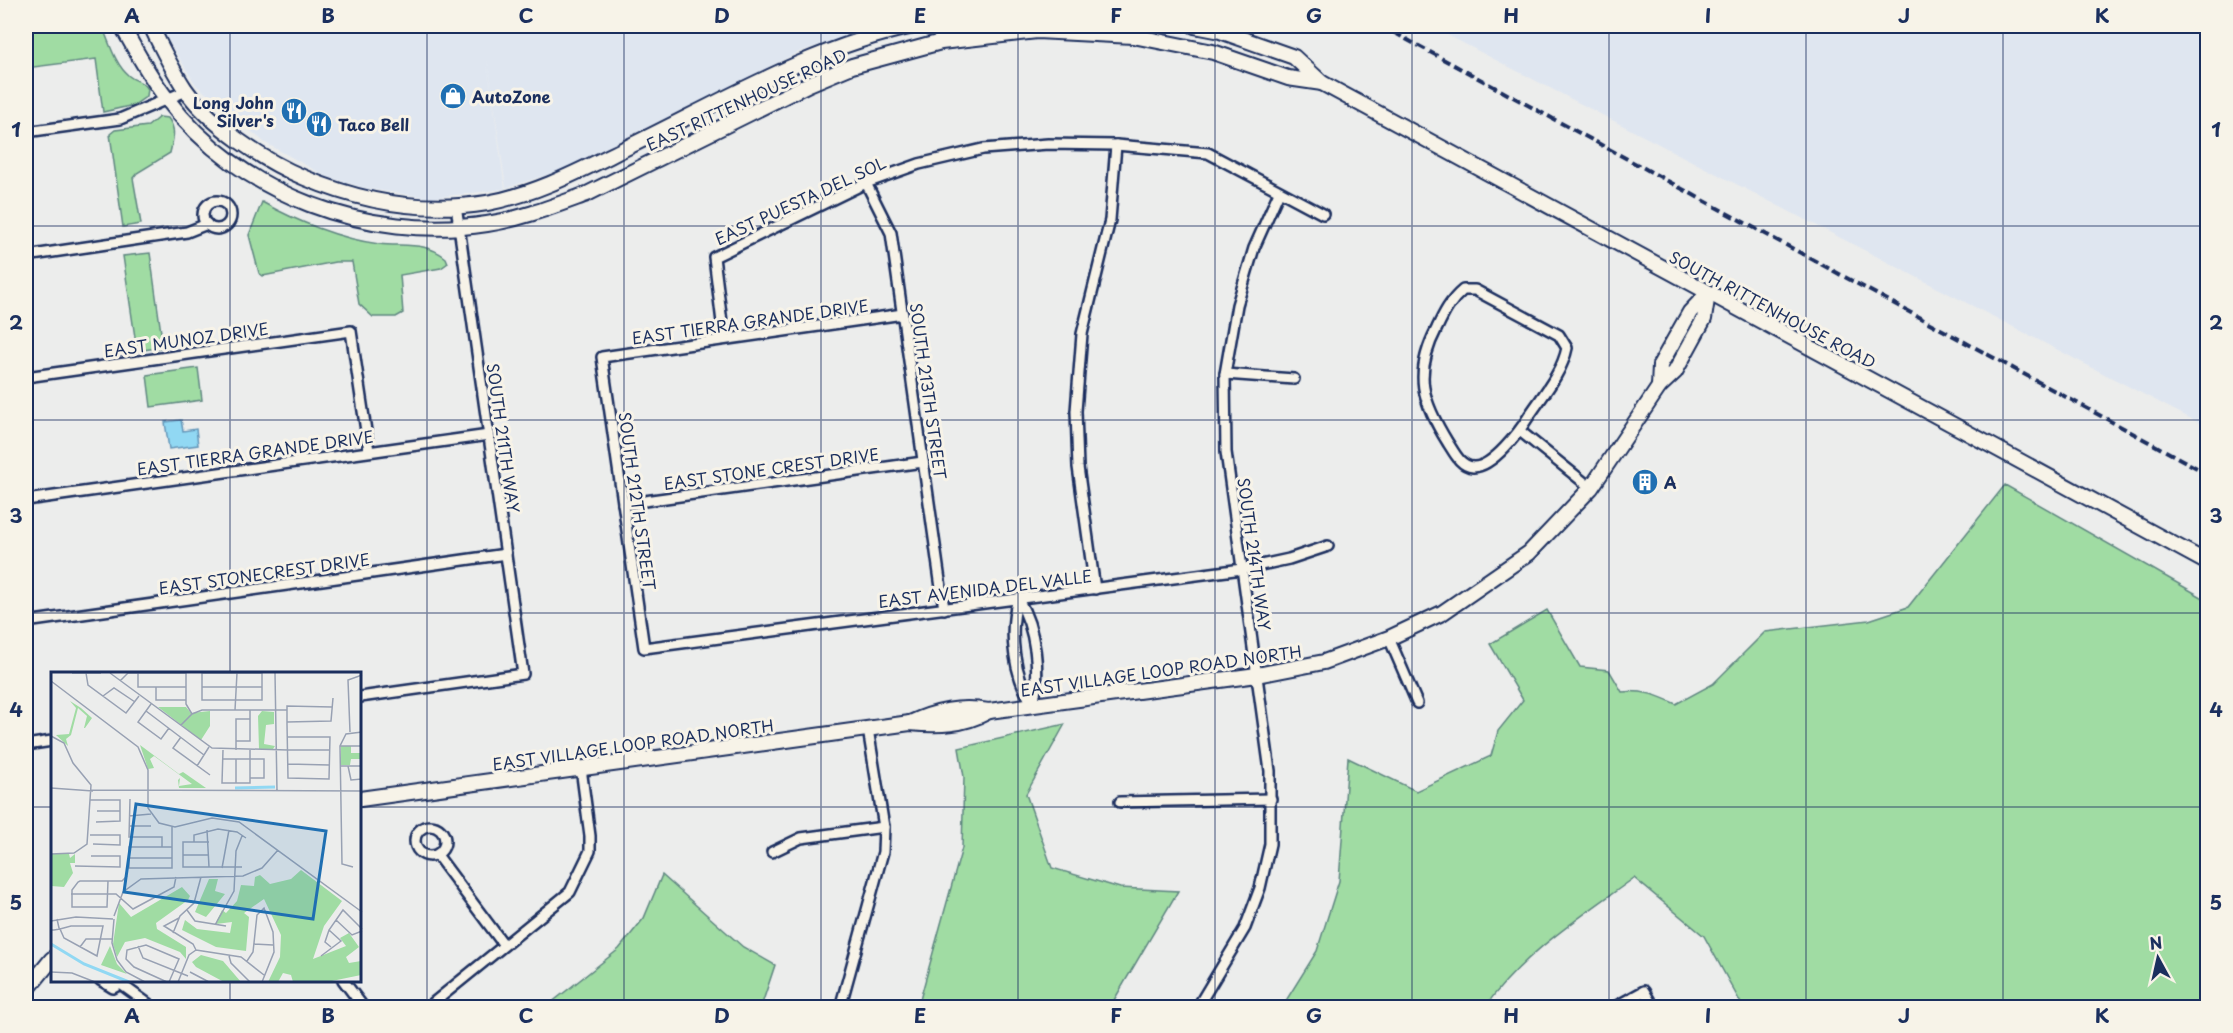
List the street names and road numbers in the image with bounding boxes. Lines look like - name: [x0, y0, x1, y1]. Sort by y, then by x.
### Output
- street label: EAST RITTENHOUSE ROAD: [642, 42, 850, 156]
- street label: EAST PUESTA DEL SOL: [710, 150, 890, 250]
- street label: SOUTH RITTENHOUSE ROAD: [1665, 244, 1881, 374]
- street label: EAST TIERRA GRANDE DRIVE: [630, 292, 870, 350]
- street label: SOUTH 213TH STREET: [905, 301, 953, 481]
- street label: EAST MUNOZ DRIVE: [102, 316, 270, 362]
- street label: SOUTH 211TH WAY: [482, 362, 526, 514]
- street label: SOUTH 212TH STREET: [614, 410, 662, 592]
- street label: EAST TIERRA GRANDE DRIVE: [135, 423, 375, 481]
- street label: EAST STONE CREST DRIVE: [662, 441, 880, 495]
- street label: SOUTH 214TH WAY: [1232, 476, 1278, 632]
- street label: EAST STONECREST DRIVE: [157, 546, 371, 600]
- street label: EAST AVENIDA DEL VALLE: [877, 563, 1093, 613]
- street label: EAST VILLAGE LOOP ROAD NORTH: [1019, 638, 1303, 702]
- street label: EAST VILLAGE LOOP ROAD NORTH: [491, 712, 775, 776]

